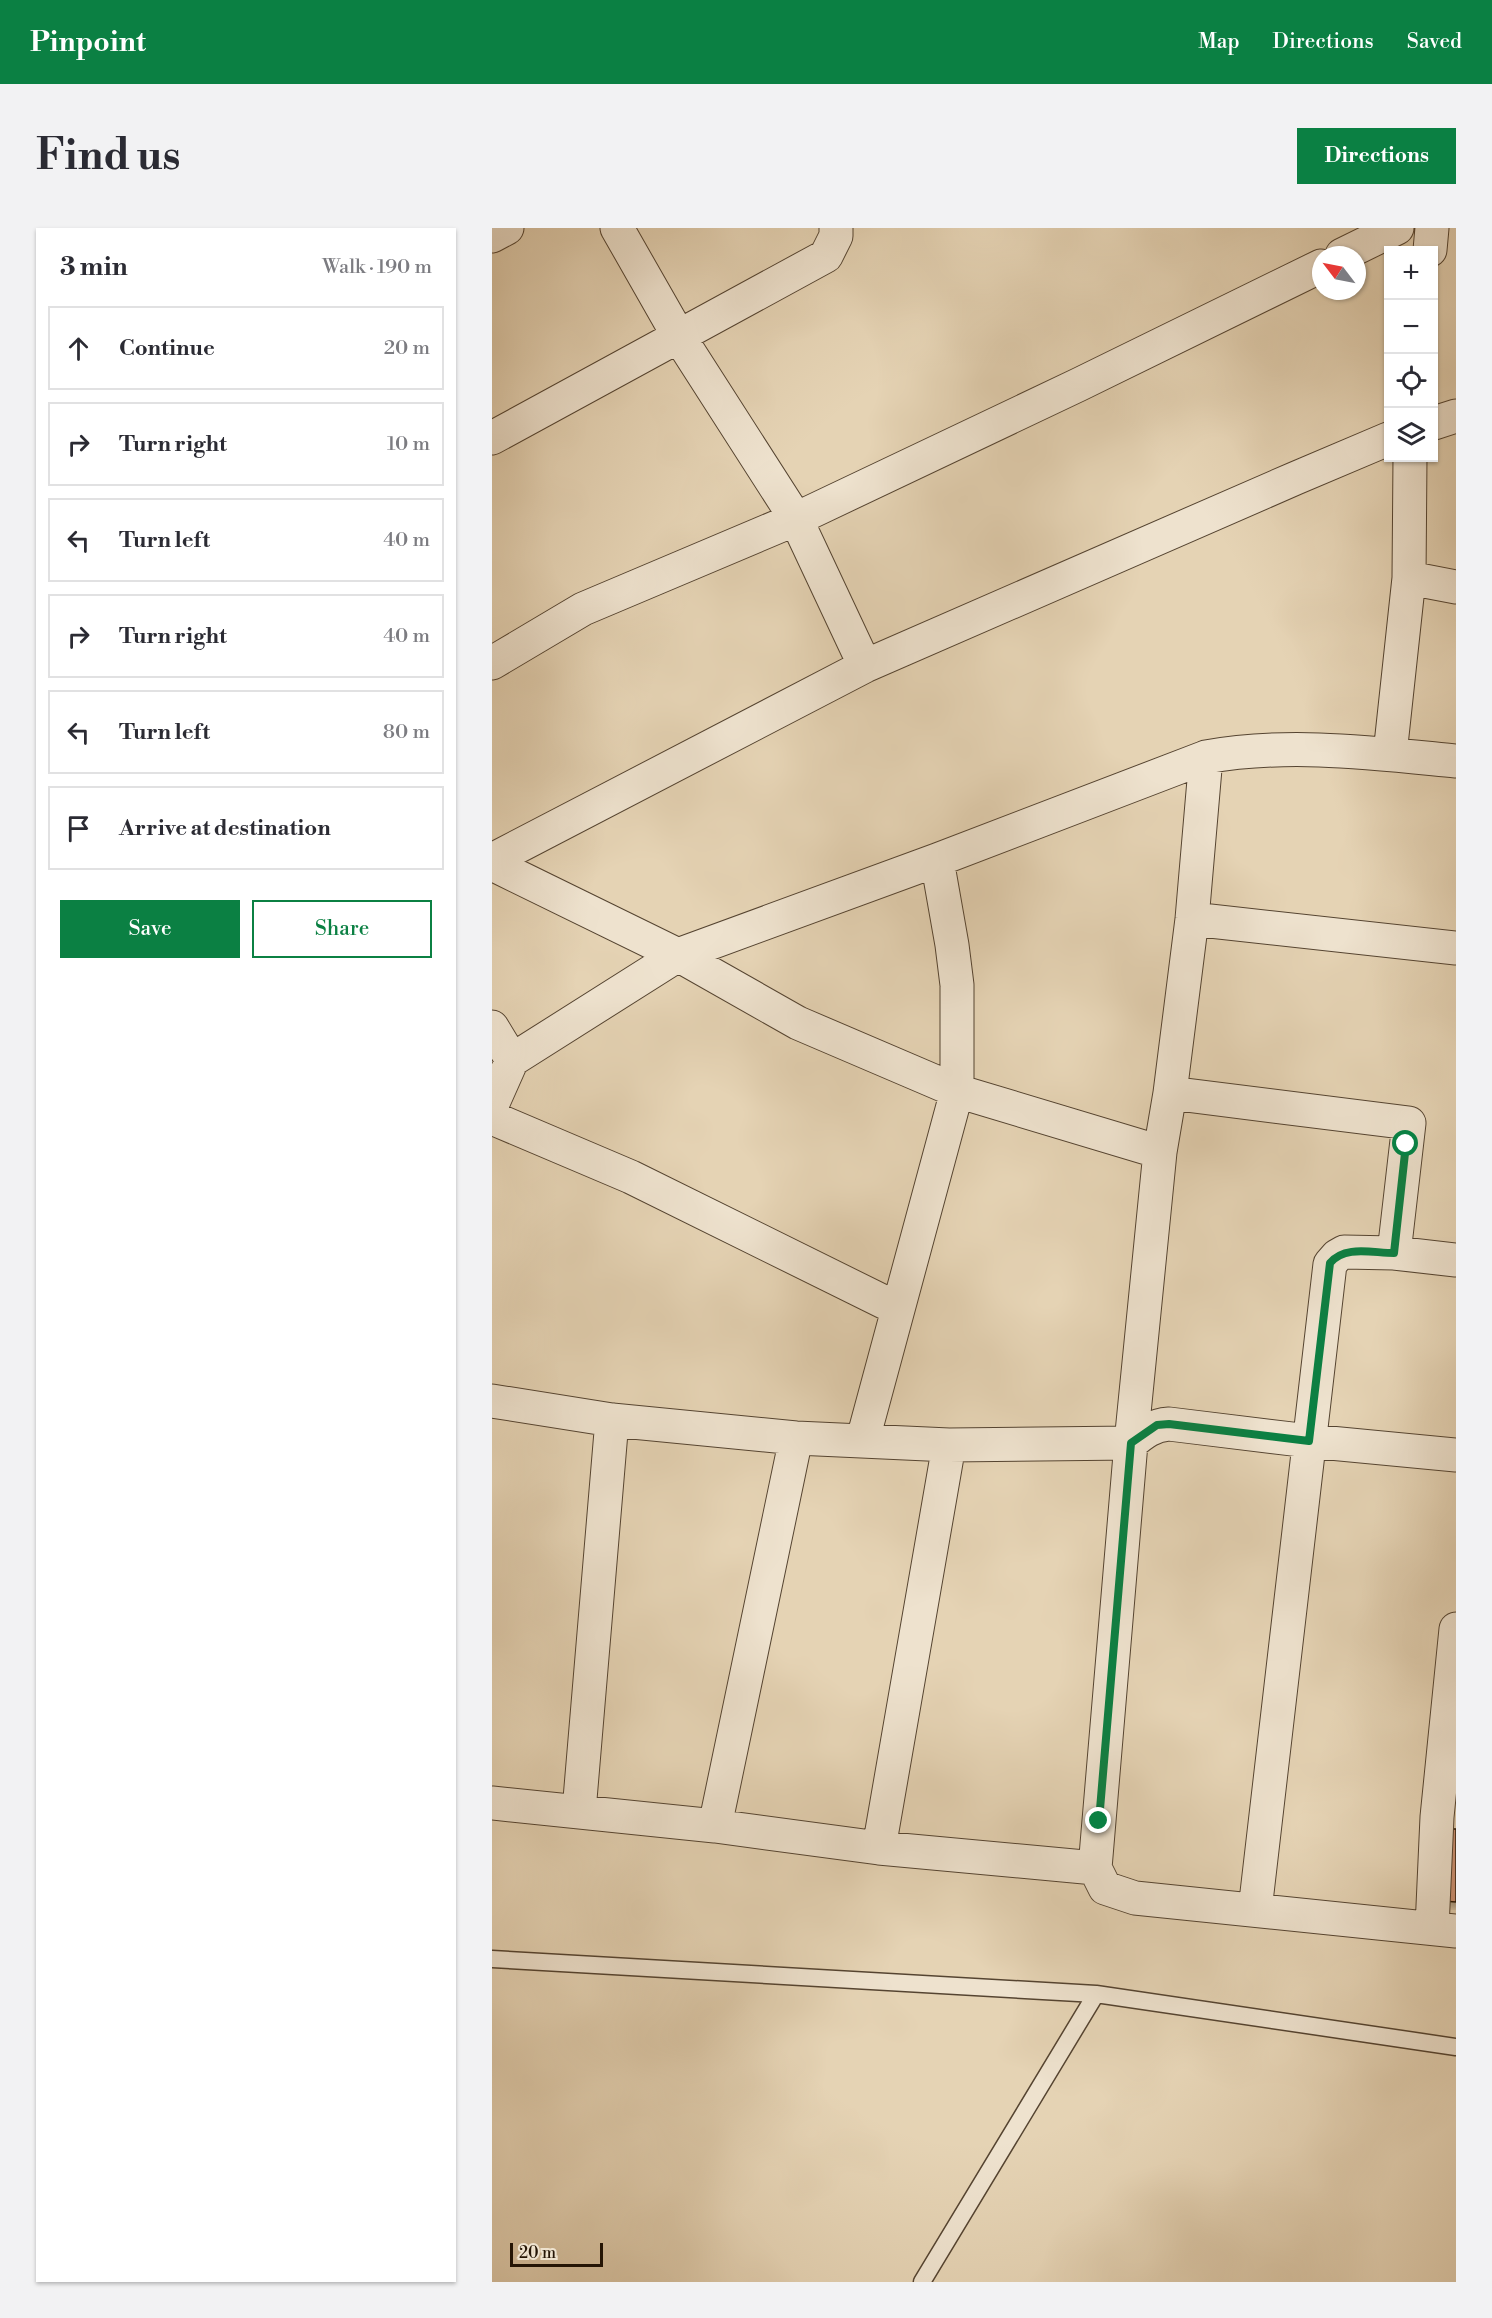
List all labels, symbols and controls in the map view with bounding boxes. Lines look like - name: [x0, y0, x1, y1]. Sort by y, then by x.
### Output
- text: Pinpoint: [30, 25, 146, 60]
- text: Map: [1198, 29, 1240, 55]
- text: Directions: [1273, 29, 1374, 55]
- text: Saved: [1407, 29, 1462, 55]
- button: Directions: [1297, 128, 1456, 184]
- text: Find us: [36, 130, 180, 183]
- north arrow: [1312, 246, 1366, 300]
- map controls: [1384, 246, 1438, 462]
- button: +: [1384, 246, 1438, 300]
- text: 3 min: [60, 251, 128, 283]
- text: Walk · 190 m: [322, 255, 432, 280]
- button: −: [1384, 300, 1438, 354]
- icon: ahead: [62, 332, 95, 365]
- text: Continue: [119, 335, 215, 362]
- text: 20 m: [384, 336, 430, 361]
- button: locate: [1384, 354, 1438, 408]
- button: layers: [1384, 408, 1438, 462]
- icon: right: [62, 428, 95, 461]
- text: Turn right: [119, 431, 227, 458]
- text: 10 m: [387, 432, 430, 457]
- icon: left: [62, 524, 95, 557]
- text: Turn left: [119, 527, 210, 554]
- text: 40 m: [383, 528, 430, 553]
- icon: right: [62, 620, 95, 653]
- text: Turn right: [119, 623, 227, 650]
- text: 40 m: [383, 624, 430, 649]
- icon: left: [62, 716, 95, 749]
- text: Turn left: [119, 719, 210, 746]
- text: 80 m: [383, 720, 430, 745]
- icon: arrive: [62, 812, 95, 845]
- text: Arrive at destination: [119, 815, 331, 842]
- button: Save: [60, 900, 240, 958]
- button: Share: [252, 900, 432, 958]
- route start: [1392, 1130, 1418, 1156]
- route end: [1085, 1807, 1111, 1833]
- scale bar: [510, 2240, 603, 2268]
- text: 20 m: [519, 2243, 556, 2263]

